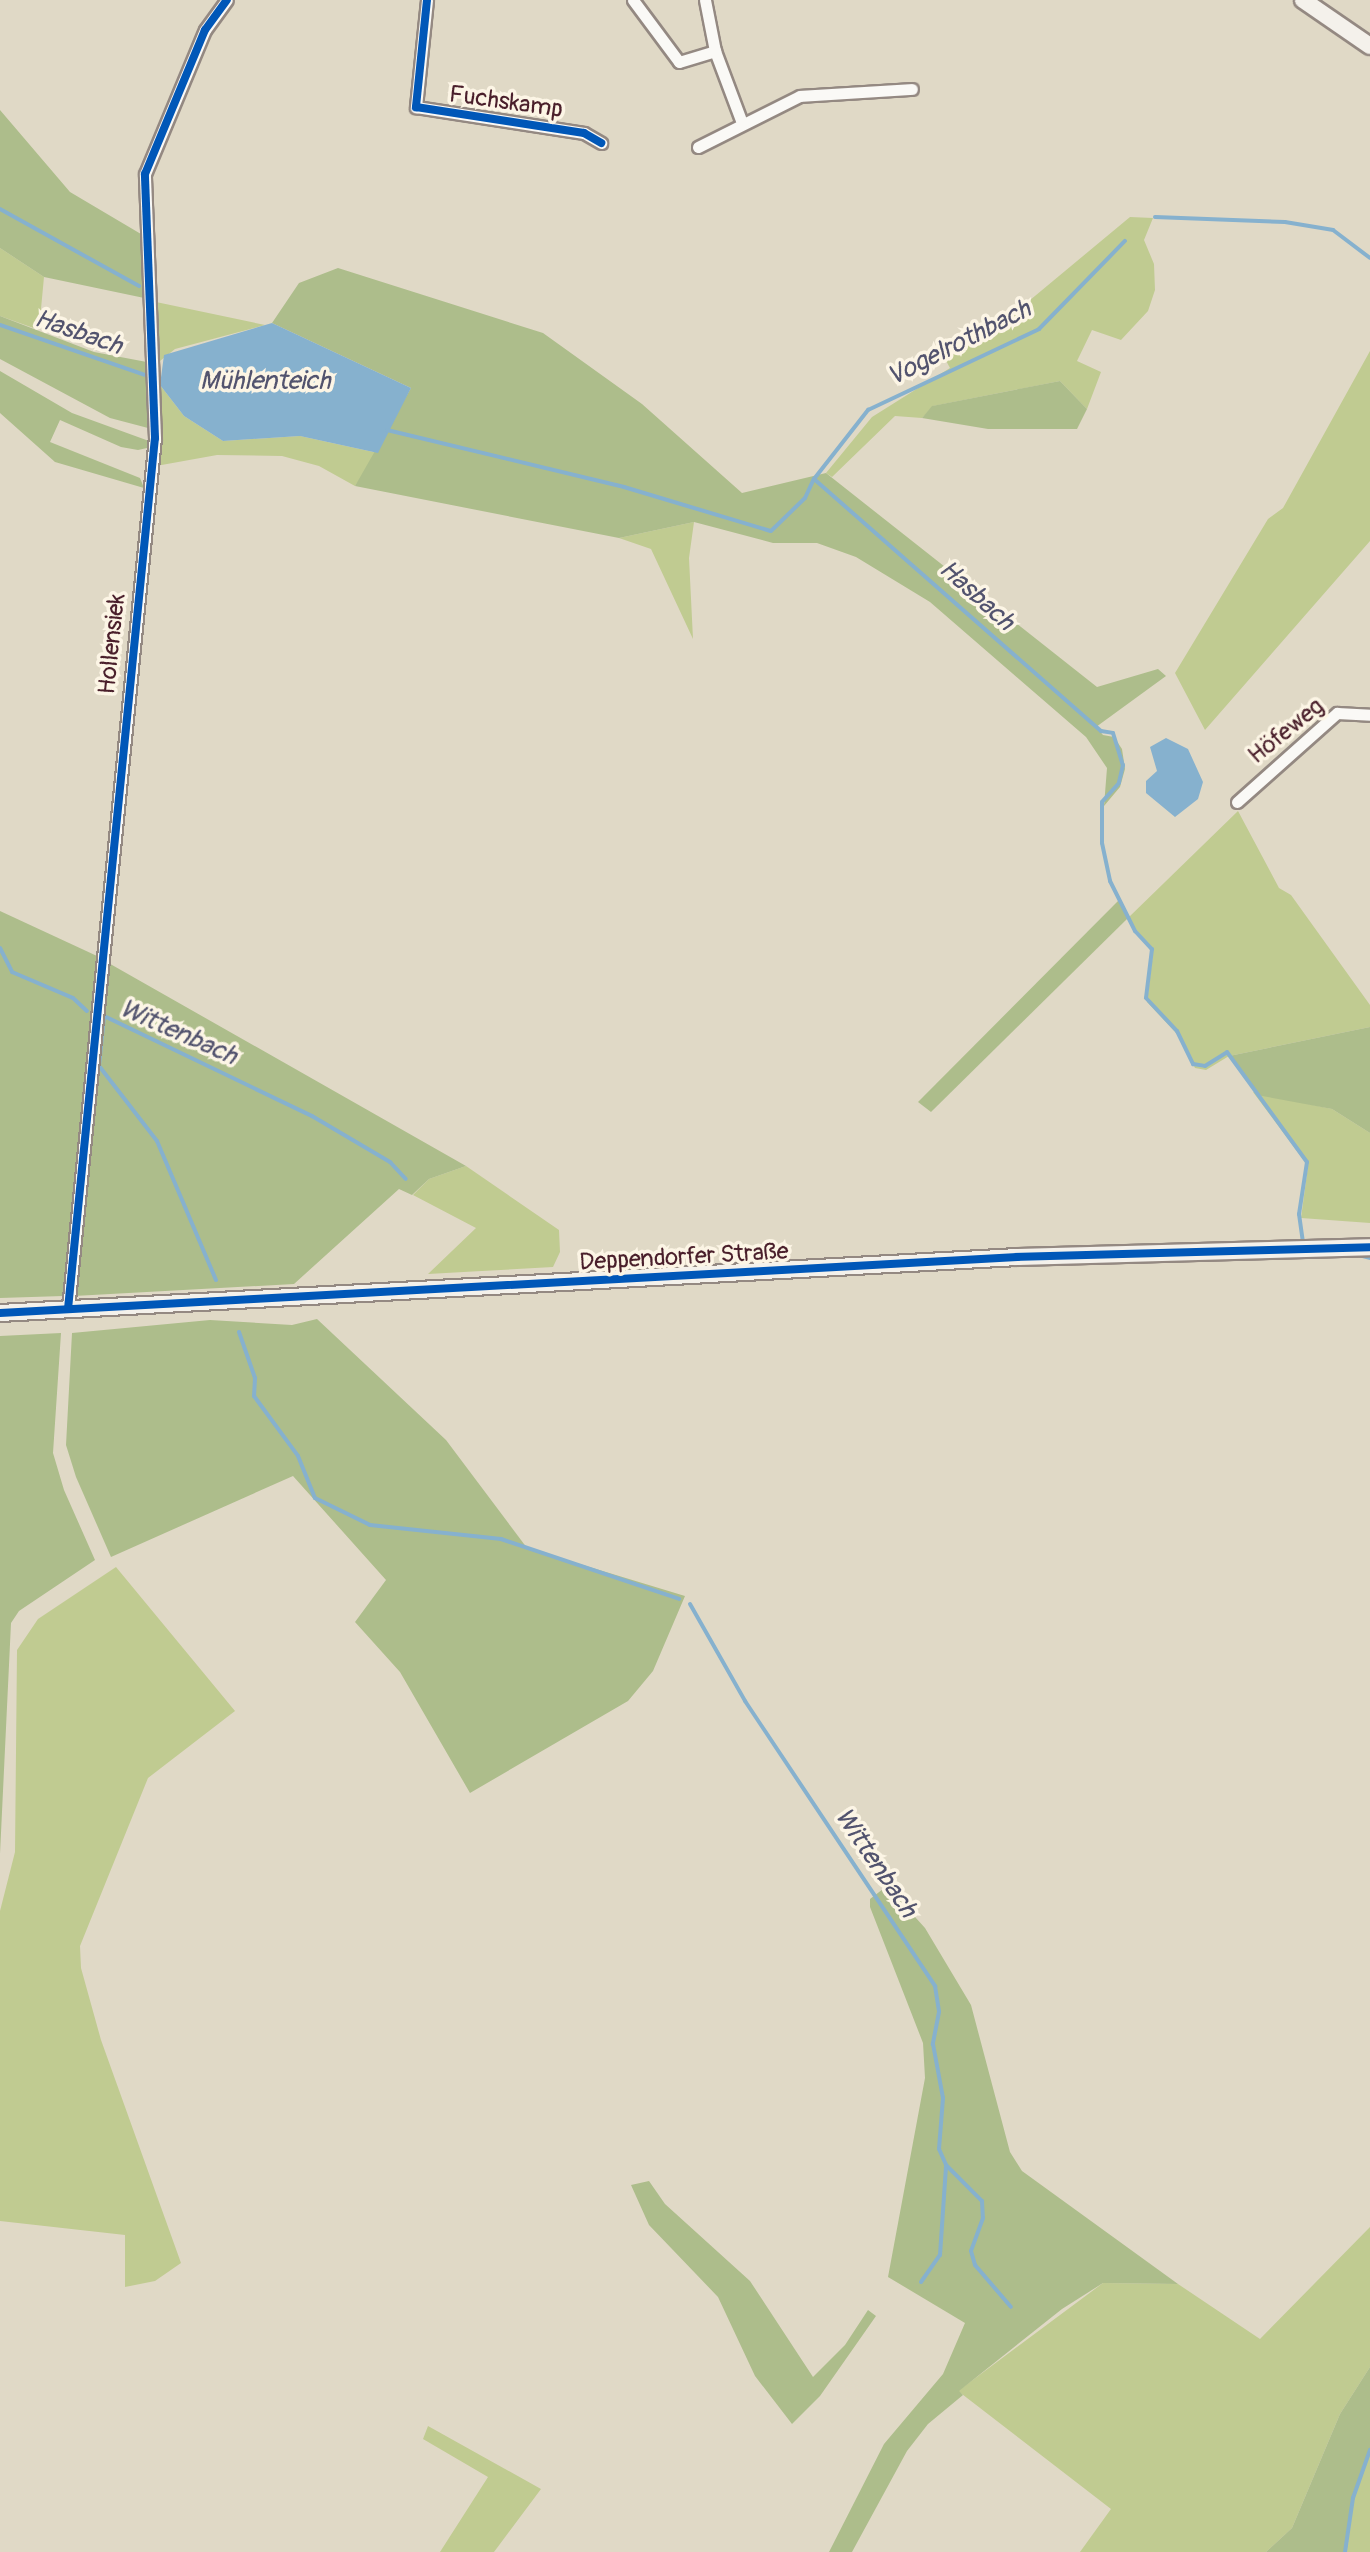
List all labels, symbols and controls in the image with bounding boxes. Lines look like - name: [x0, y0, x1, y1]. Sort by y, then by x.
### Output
- street label: Fuchskamp: [447, 80, 565, 124]
- water label: Vogelrothbach: [882, 294, 1036, 394]
- water label: Hasbach: [30, 304, 126, 362]
- water label: Mühlenteich: [200, 366, 330, 398]
- water label: Hasbach: [932, 554, 1020, 638]
- street label: Hollensiek: [92, 592, 132, 696]
- street label: Höfeweg: [1243, 692, 1329, 770]
- water label: Wittenbach: [115, 993, 241, 1073]
- street label: Deppendorfer Straße: [579, 1237, 789, 1277]
- water label: Wittenbach: [827, 1802, 923, 1924]

